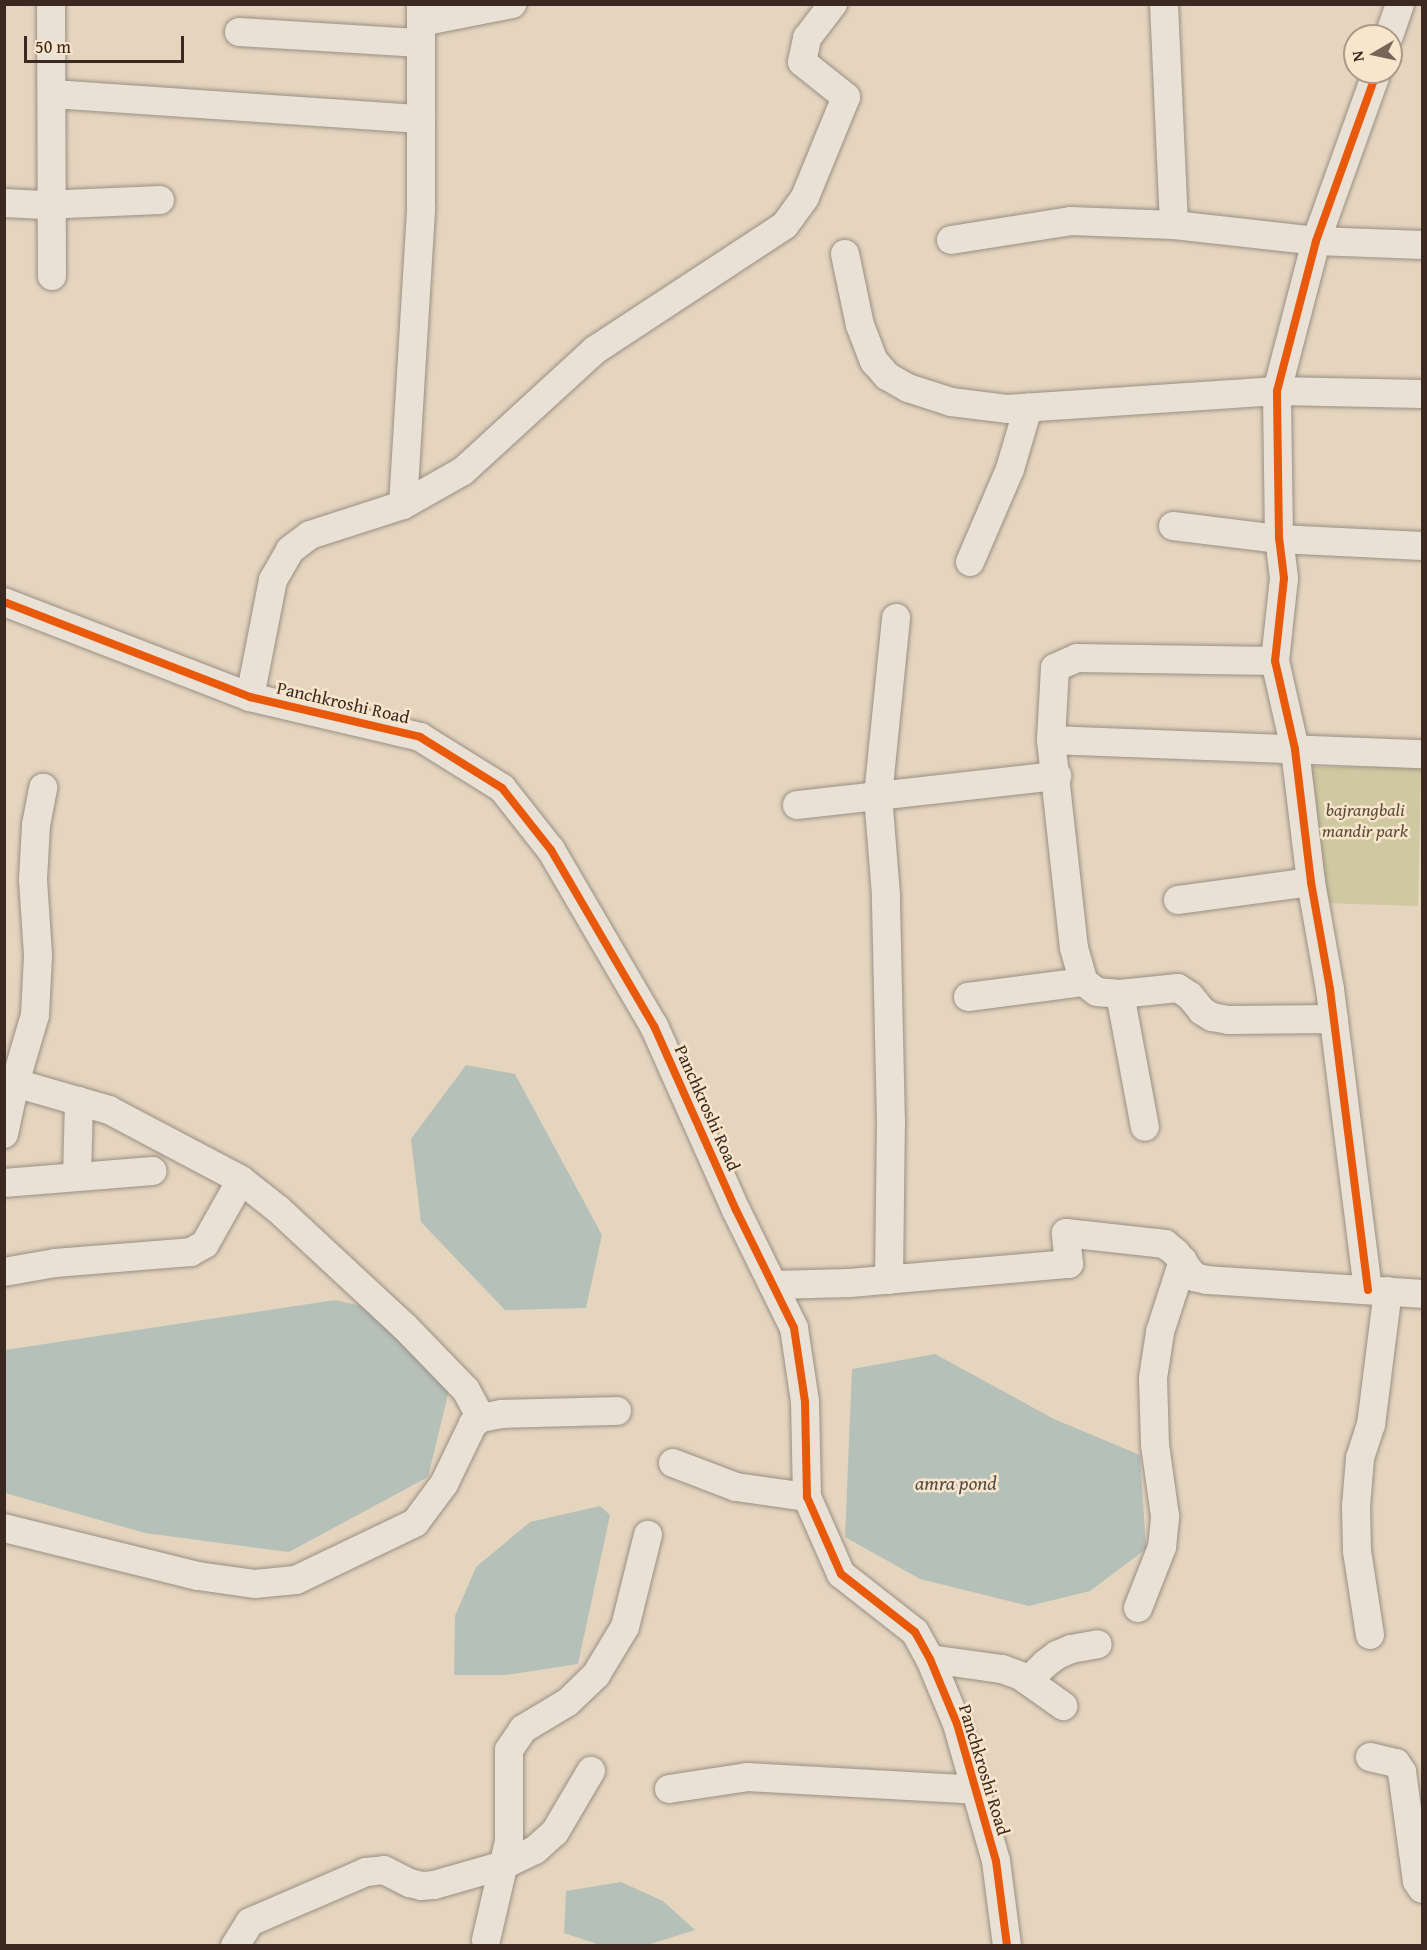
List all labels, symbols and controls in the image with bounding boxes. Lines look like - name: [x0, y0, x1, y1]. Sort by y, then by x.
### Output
- scale bar: [27, 24, 188, 62]
- north arrow: [1343, 24, 1403, 84]
- text: 50 m: [35, 33, 71, 60]
- text: N: [1345, 49, 1370, 64]
- street label: Panchkroshi Road: [275, 677, 411, 729]
- park label: bajrangbali mandir park: [1322, 800, 1408, 842]
- street label: Panchkroshi Road: [670, 1042, 744, 1174]
- water label: amra pond: [915, 1470, 997, 1494]
- street label: Panchkroshi Road: [954, 1702, 1014, 1838]

